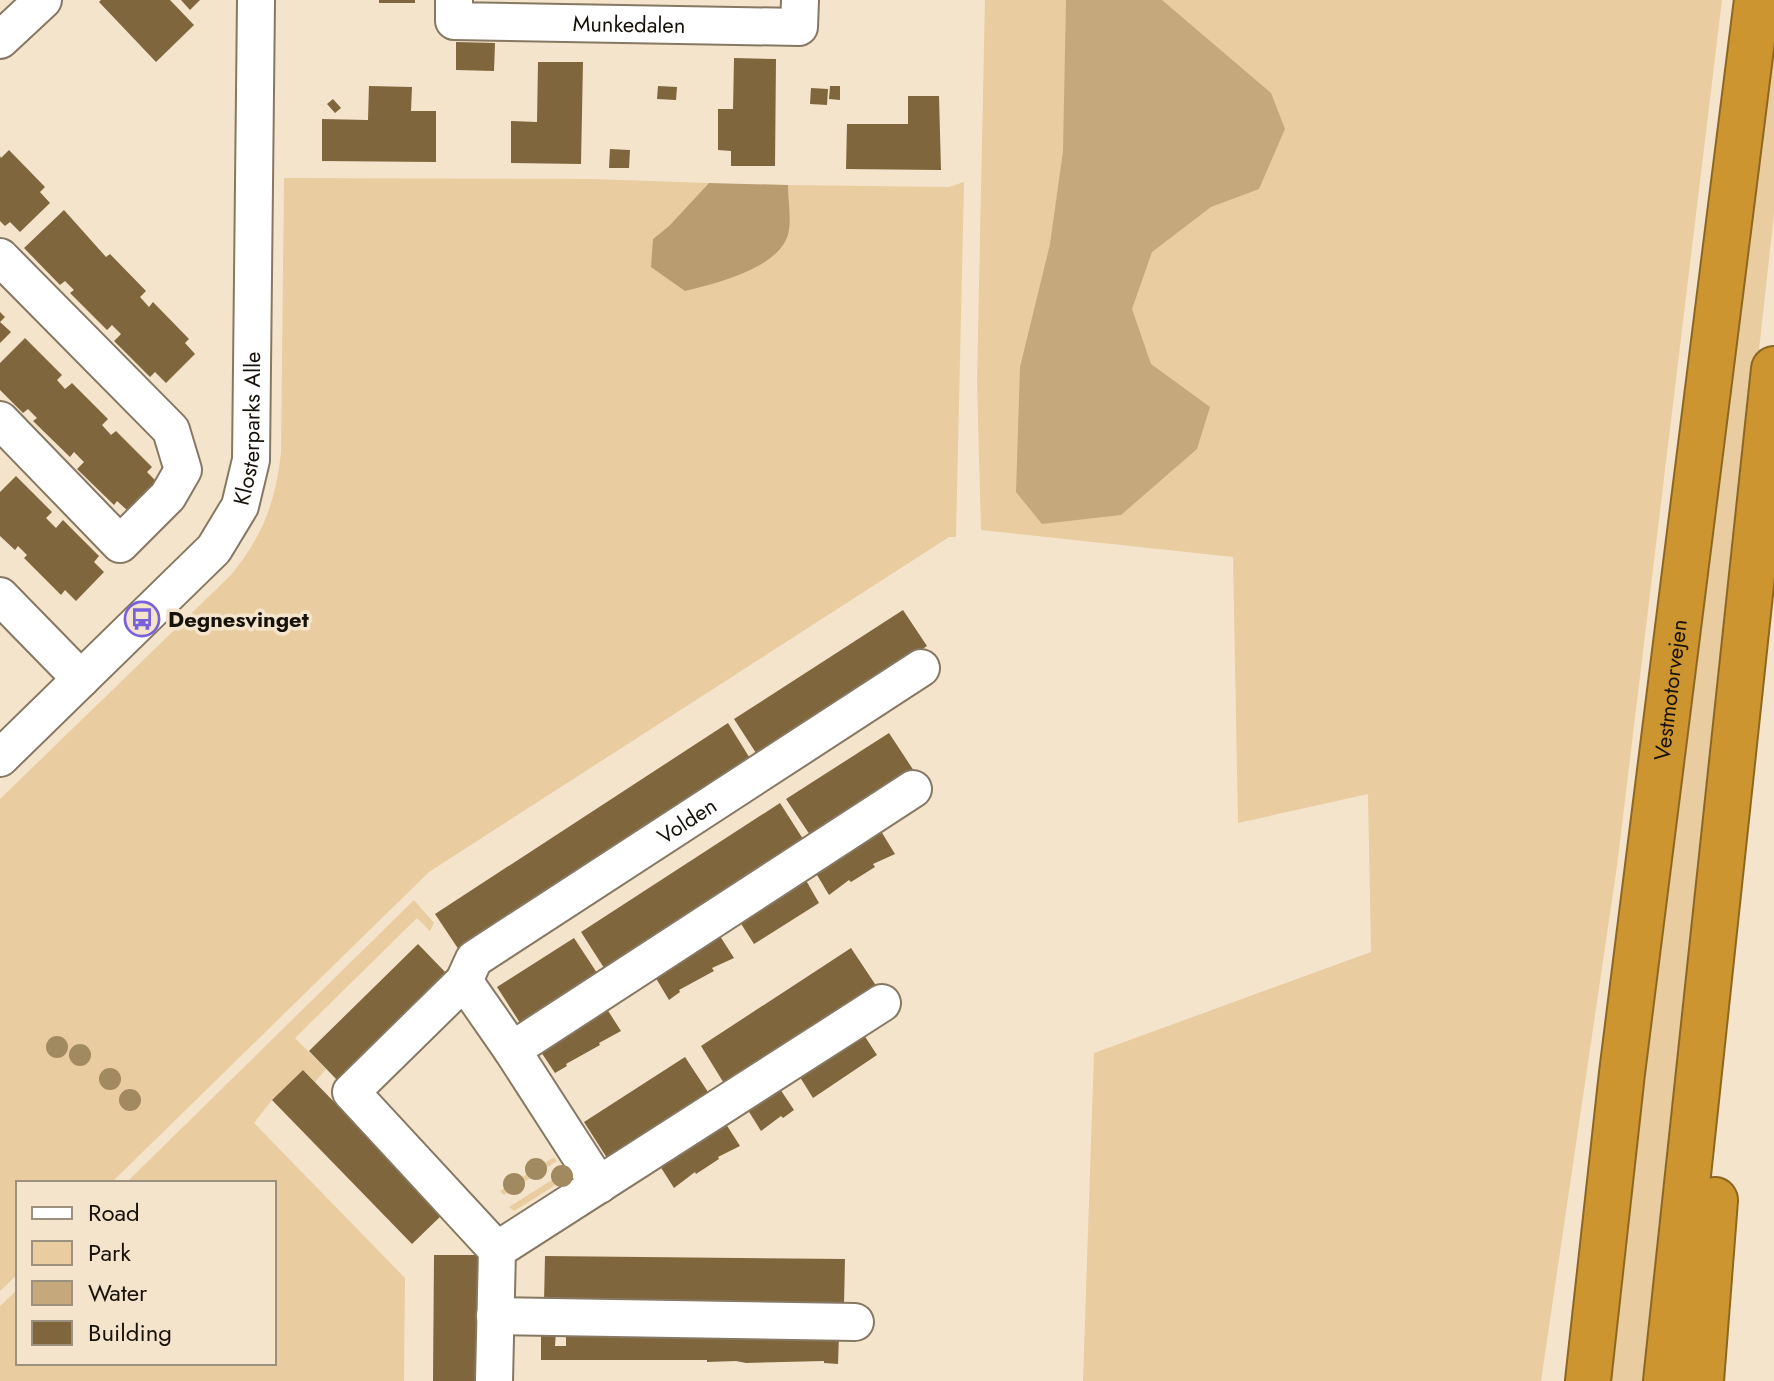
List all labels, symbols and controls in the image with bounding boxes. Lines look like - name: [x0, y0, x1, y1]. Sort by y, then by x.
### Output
- street label: Munkedalen: [572, 7, 686, 41]
- street label: Klosterparks Alle: [225, 351, 268, 508]
- bus stop icon: Degnesvinget: [123, 600, 161, 638]
- place label: Degnesvinget: [168, 603, 309, 635]
- street label: Vestmotorvejen: [1645, 617, 1695, 762]
- street label: Volden: [651, 789, 723, 852]
- legend: [16, 1181, 276, 1365]
- text: Road: [88, 1195, 140, 1230]
- text: Park: [88, 1235, 131, 1270]
- text: Water: [88, 1275, 148, 1310]
- text: Building: [88, 1315, 172, 1350]

